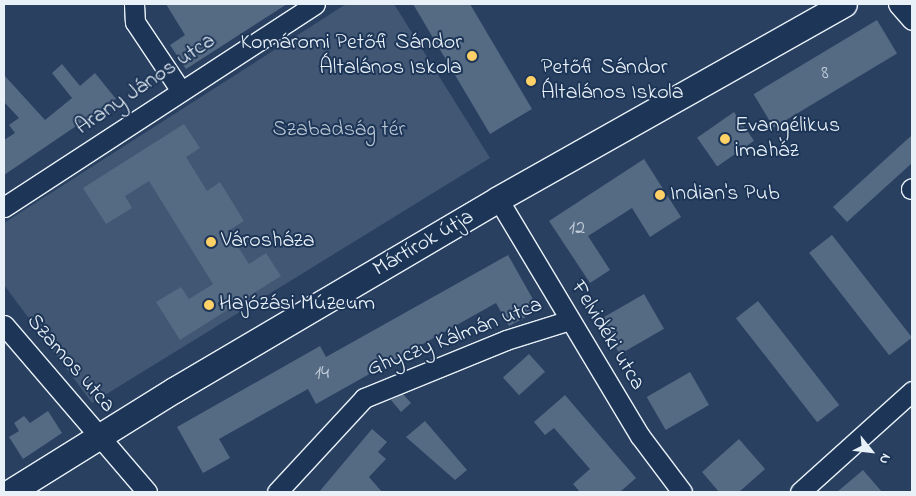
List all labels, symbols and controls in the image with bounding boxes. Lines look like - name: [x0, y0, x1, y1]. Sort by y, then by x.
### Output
- street label: Arany János utca: [71, 28, 221, 142]
- place label: Komáromi Petőfi Sándor Általános Iskola: [240, 30, 462, 81]
- marker: Komáromi Petőfi Sándor Általános Iskola: [466, 50, 478, 62]
- place label: Petőfi Sándor Általános Iskola: [541, 55, 684, 106]
- house number: 8: [821, 61, 829, 85]
- marker: Petőfi Sándor Általános Iskola: [525, 75, 537, 87]
- place label: Evangélikus imaház: [735, 113, 840, 164]
- park label: Szabadság tér: [273, 118, 405, 144]
- marker: Evangélikus imaház: [719, 133, 731, 145]
- place label: Indian's Pub: [670, 182, 780, 208]
- marker: Indian's Pub: [654, 189, 666, 201]
- street label: Mártírok útja: [369, 205, 479, 283]
- house number: 12: [569, 216, 585, 240]
- place label: Városháza: [221, 229, 315, 255]
- marker: Városháza: [205, 236, 217, 248]
- street label: Felvidéki utca: [564, 276, 650, 396]
- place label: Hajózási Múzeum: [219, 292, 375, 318]
- street label: Ghyczy Kálmán utca: [364, 292, 546, 384]
- marker: Hajózási Múzeum: [203, 299, 215, 311]
- street label: Szamos utca: [20, 309, 120, 419]
- house number: 14: [315, 361, 329, 385]
- north arrow: [846, 426, 896, 476]
- text: N: [873, 449, 896, 468]

